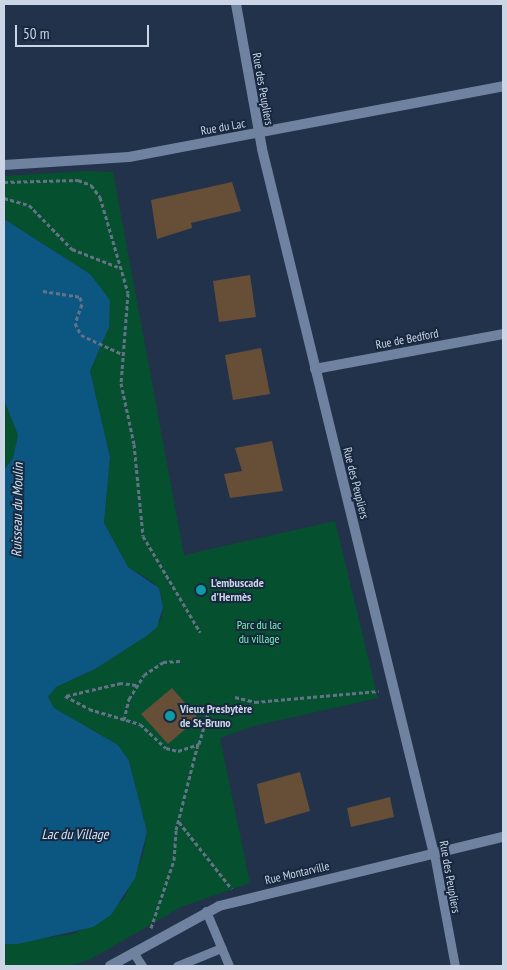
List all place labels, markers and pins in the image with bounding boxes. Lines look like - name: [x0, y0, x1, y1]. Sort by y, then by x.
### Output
- place label: L'embuscade d'Hermès: [211, 576, 264, 604]
- marker: L'embuscade d'Hermès: [195, 584, 207, 596]
- place label: Vieux Presbytère de St-Bruno: [180, 702, 252, 730]
- marker: Vieux Presbytère de St-Bruno: [164, 710, 176, 722]

